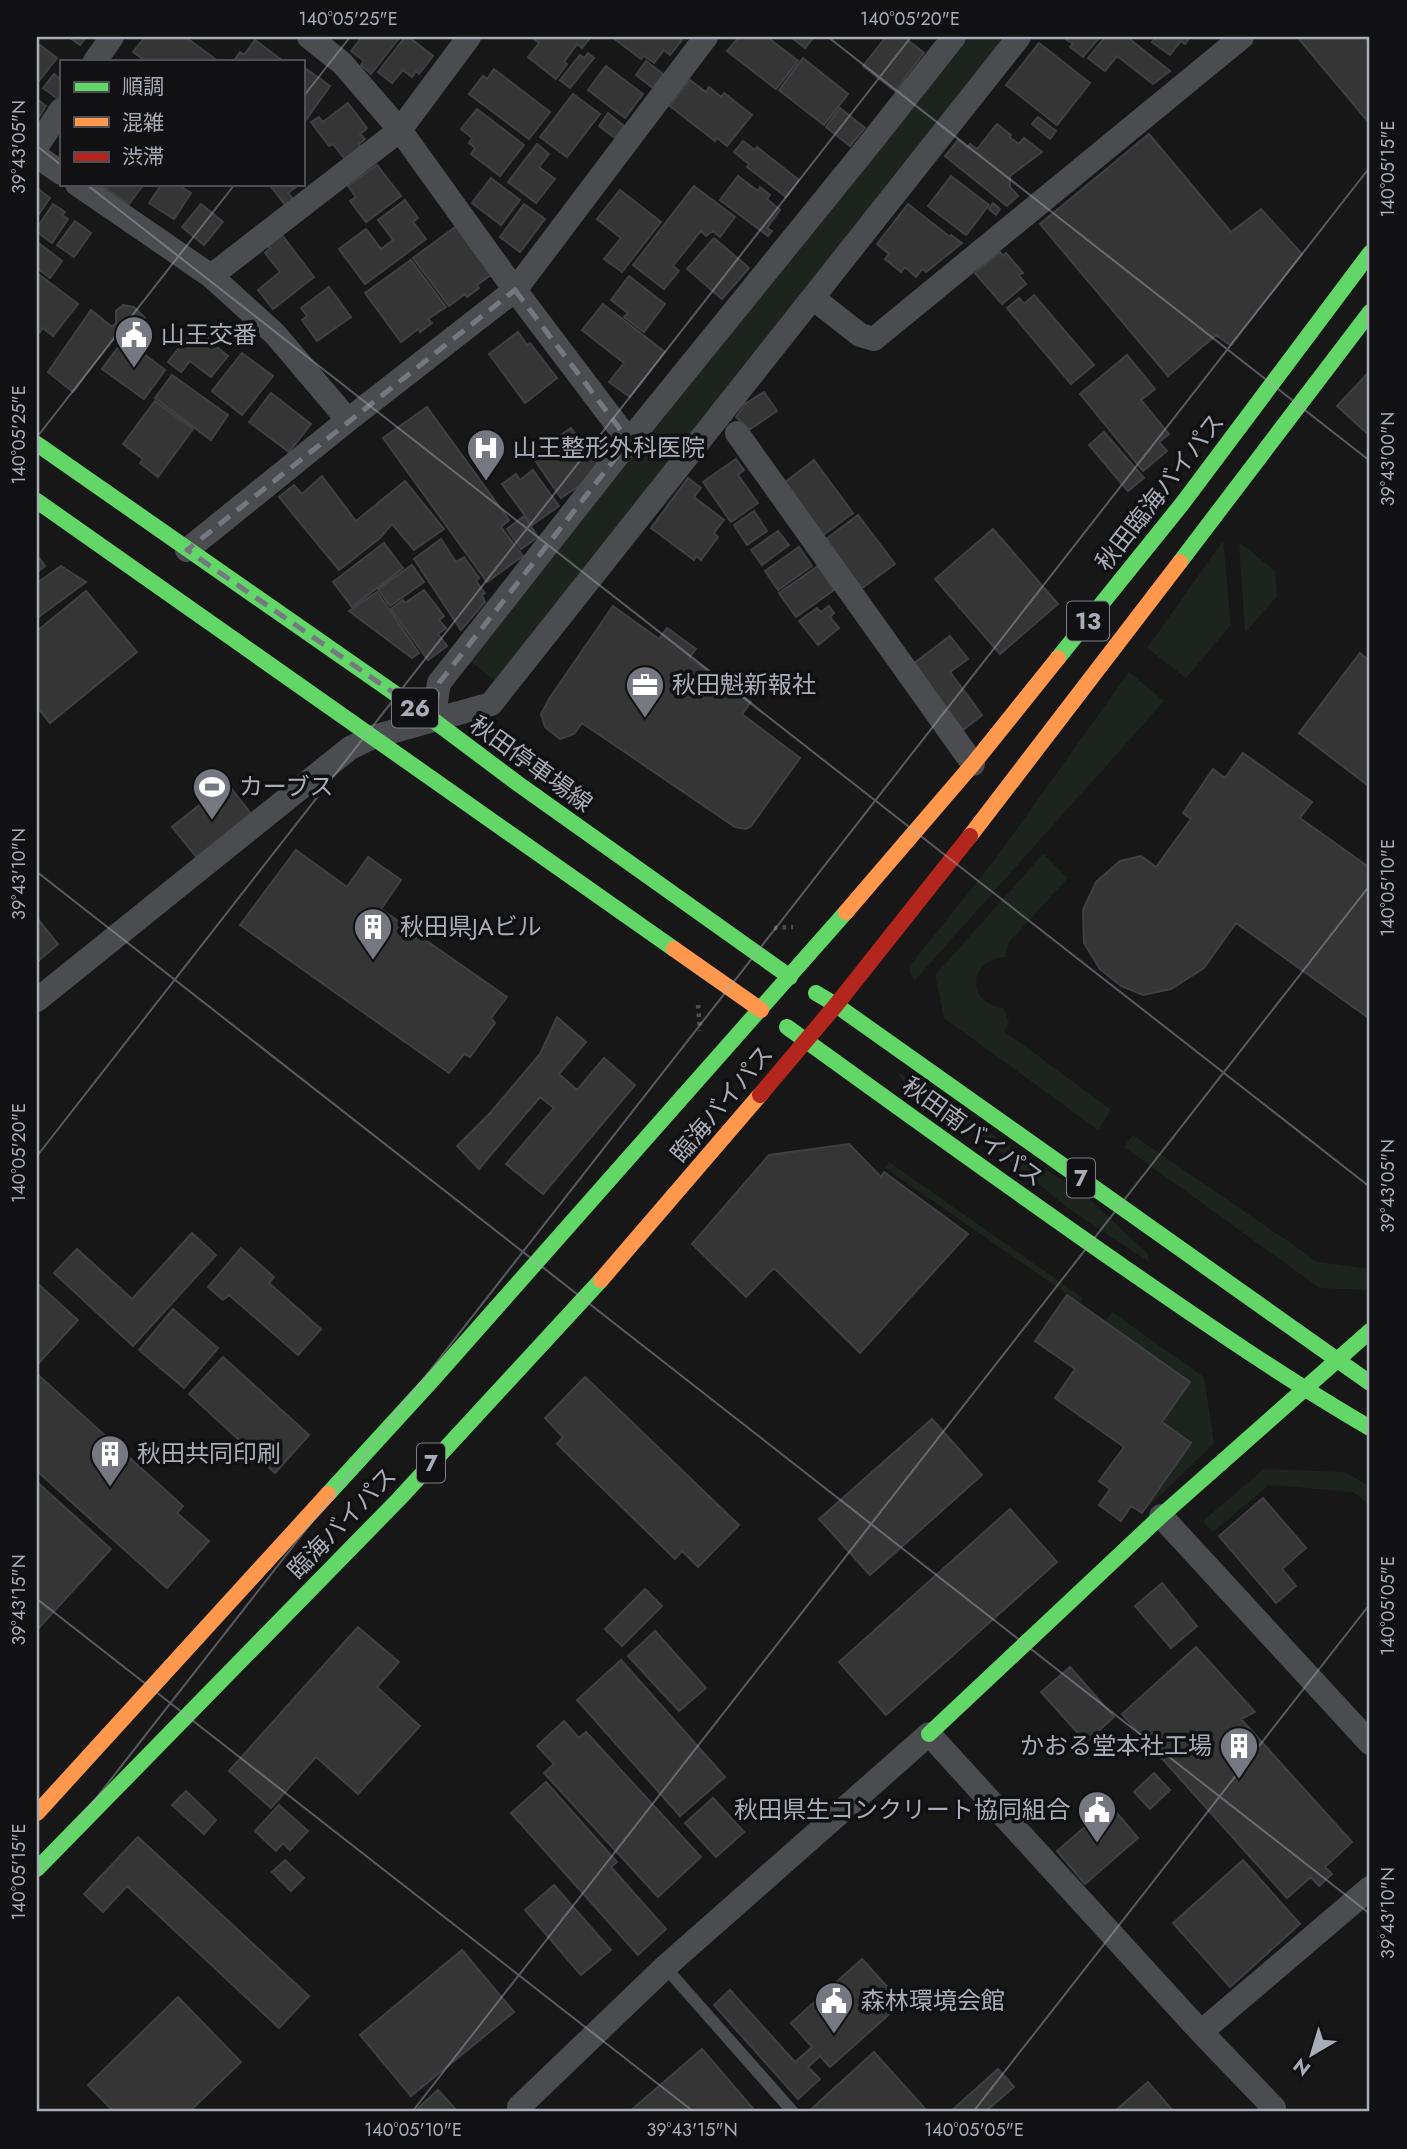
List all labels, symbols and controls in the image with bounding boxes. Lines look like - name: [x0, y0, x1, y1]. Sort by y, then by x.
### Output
- text: 140°05'25"E: [298, 6, 398, 32]
- text: 140°05'20"E: [860, 6, 960, 32]
- legend: [60, 60, 304, 186]
- text: 順調: [122, 72, 164, 102]
- text: 39°43'05"N: [6, 100, 32, 194]
- text: 混雑: [122, 108, 164, 138]
- text: 140°05'15"E: [1375, 120, 1401, 218]
- text: 渋滞: [122, 142, 164, 172]
- public building icon: 山王交番: [113, 314, 155, 369]
- place label: 山王交番: [161, 317, 257, 352]
- text: 140°05'25"E: [6, 385, 32, 485]
- street label: 秋田臨海バイパス: [1087, 405, 1232, 578]
- text: 39°43'00"N: [1375, 412, 1401, 506]
- hospital icon: 山王整形外科医院: [465, 427, 507, 482]
- place label: 山王整形外科医院: [513, 430, 705, 465]
- road number: 13: [1067, 601, 1109, 640]
- office icon: 秋田魁新報社: [624, 664, 666, 719]
- place label: 秋田魁新報社: [672, 667, 816, 702]
- road number: 26: [392, 688, 438, 728]
- street label: 秋田停車場線: [463, 707, 600, 820]
- sports icon: カーブス: [191, 766, 233, 821]
- place label: カーブス: [239, 769, 334, 804]
- text: 39°43'10"N: [6, 828, 32, 920]
- text: 140°05'10"E: [1375, 839, 1401, 937]
- building icon: 秋田県JAビル: [352, 906, 394, 961]
- place label: 秋田県JAビル: [400, 909, 542, 944]
- street label: 臨海バイパス: [662, 1037, 781, 1170]
- street label: 秋田南バイパス: [895, 1068, 1051, 1195]
- text: 140°05'20"E: [6, 1103, 32, 1203]
- text: 39°43'05"N: [1375, 1139, 1401, 1233]
- road number: 7: [1067, 1158, 1095, 1198]
- building icon: 秋田共同印刷: [89, 1433, 131, 1488]
- place label: 秋田共同印刷: [137, 1436, 281, 1471]
- road number: 7: [417, 1444, 445, 1482]
- street label: 臨海バイパス: [279, 1459, 404, 1586]
- text: 39°43'15"N: [6, 1554, 32, 1646]
- text: 140°05'05"E: [1375, 1556, 1401, 1656]
- building icon: かおる堂本社工場: [1218, 1725, 1260, 1780]
- place label: かおる堂本社工場: [1020, 1728, 1212, 1763]
- public building icon: 秋田県生コンクリート協同組合: [1076, 1789, 1118, 1844]
- place label: 秋田県生コンクリート協同組合: [734, 1792, 1070, 1827]
- text: 140°05'15"E: [6, 1823, 32, 1921]
- text: 39°43'10"N: [1375, 1867, 1401, 1959]
- public building icon: 森林環境会館: [813, 1980, 855, 2035]
- place label: 森林環境会館: [861, 1983, 1005, 2018]
- north arrow: [1278, 2020, 1348, 2090]
- text: N: [1288, 2052, 1316, 2082]
- text: 140°05'10"E: [364, 2117, 462, 2143]
- text: 39°43'15"N: [646, 2117, 738, 2143]
- text: 140°05'05"E: [924, 2117, 1024, 2143]

